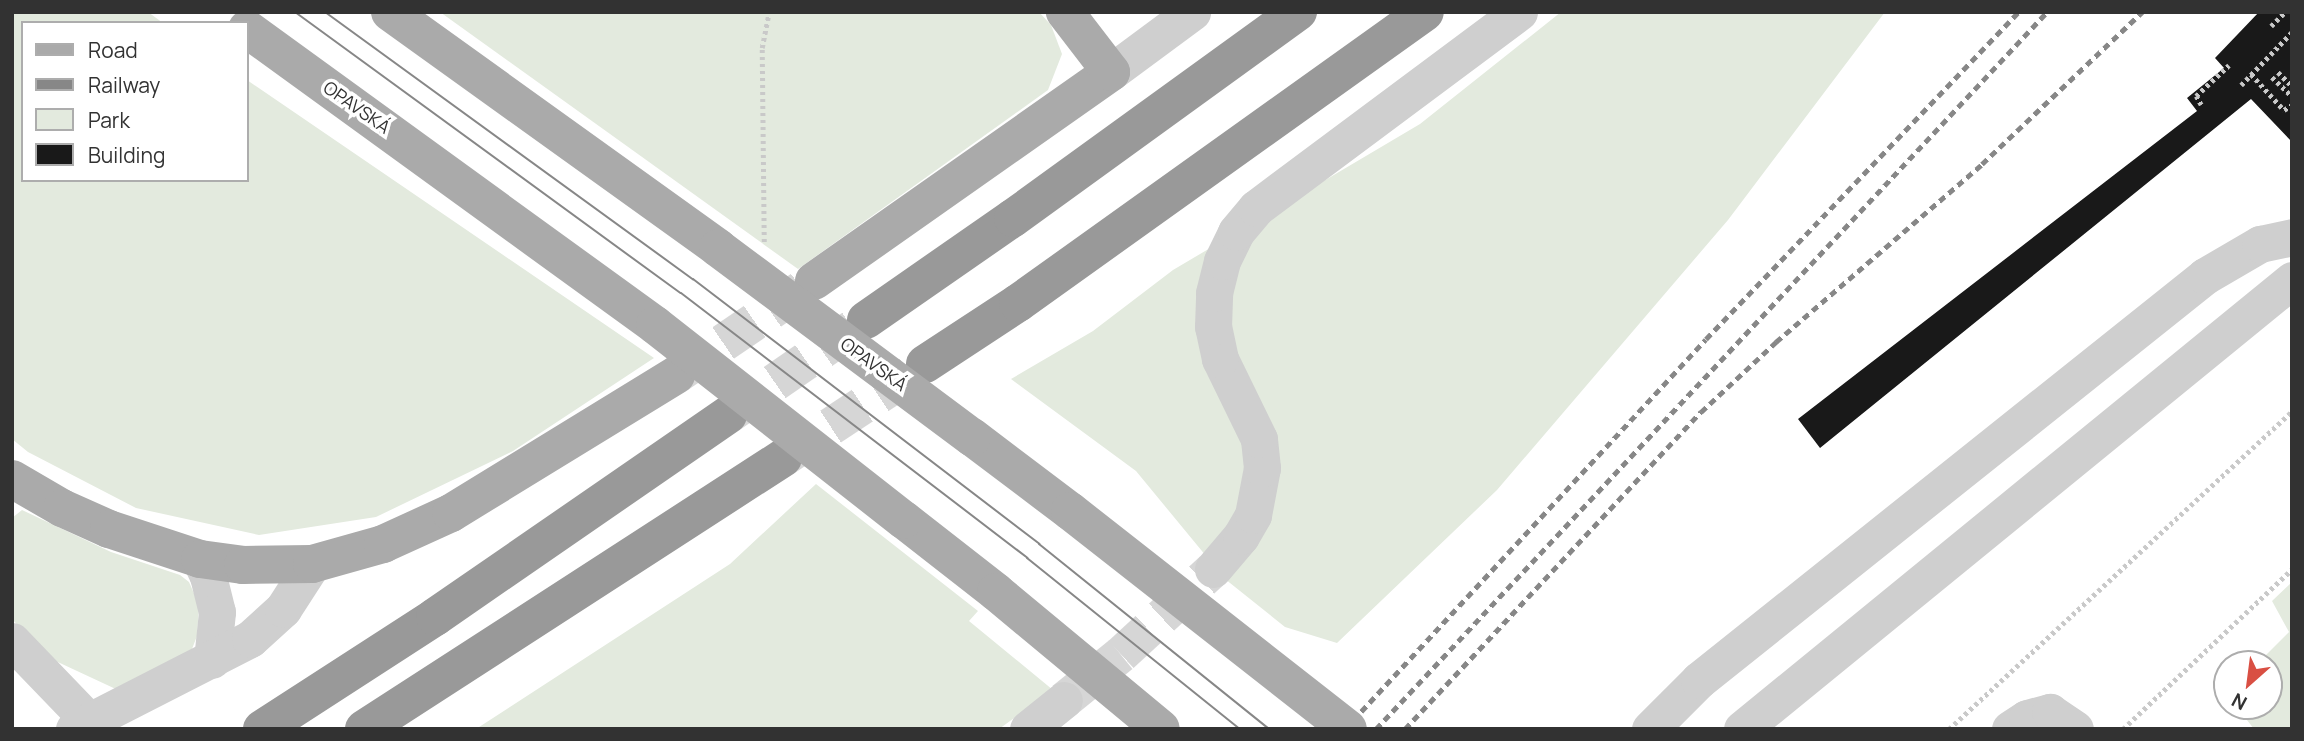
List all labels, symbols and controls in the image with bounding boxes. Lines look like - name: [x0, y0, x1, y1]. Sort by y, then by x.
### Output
- legend: [21, 21, 248, 182]
- text: Road: [88, 36, 138, 64]
- text: Railway: [88, 71, 160, 99]
- street label: OPAVSKÁ: [319, 76, 395, 138]
- text: Park: [88, 106, 130, 134]
- text: Building: [88, 141, 165, 169]
- street label: OPAVSKÁ: [837, 333, 911, 395]
- north arrow: [2213, 650, 2283, 720]
- text: N: [2227, 687, 2251, 716]

